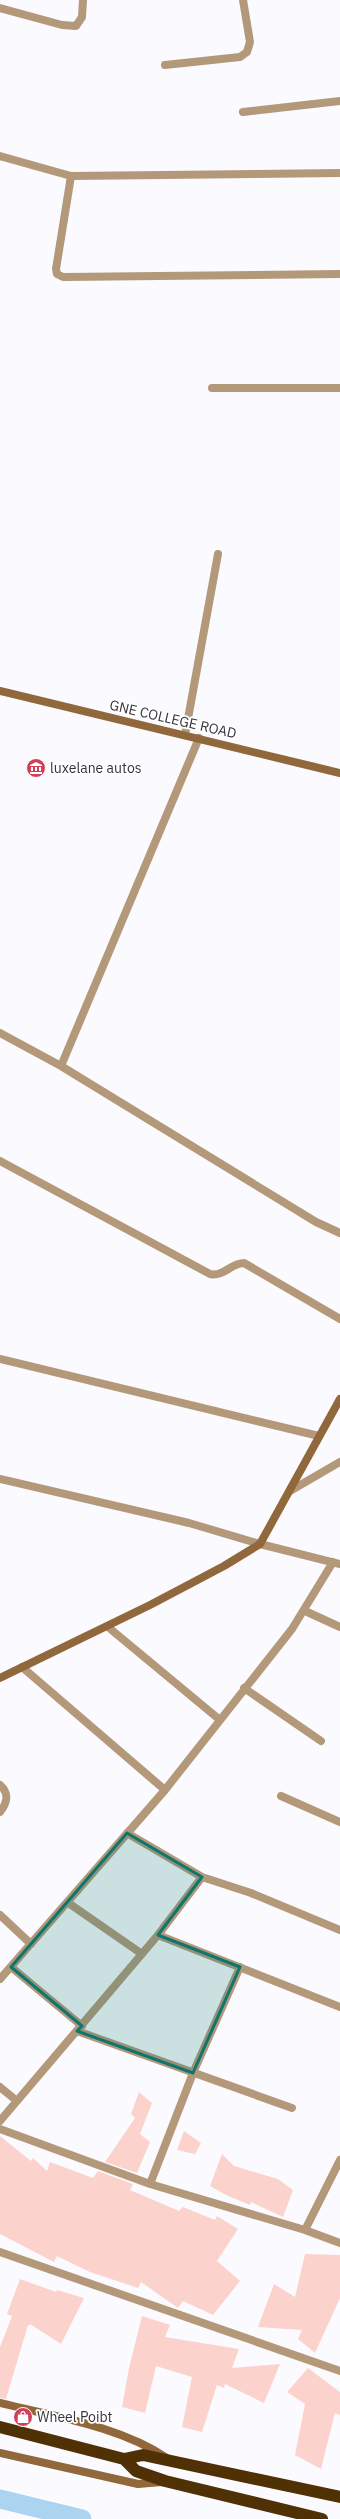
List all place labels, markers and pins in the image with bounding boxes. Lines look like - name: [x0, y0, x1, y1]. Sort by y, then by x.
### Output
- museum icon: luxelane autos: [25, 757, 47, 779]
- place label: luxelane autos: [50, 759, 142, 777]
- shop icon: Wheel Poibt: [12, 2406, 34, 2428]
- place label: Wheel Poibt: [37, 2408, 112, 2426]

